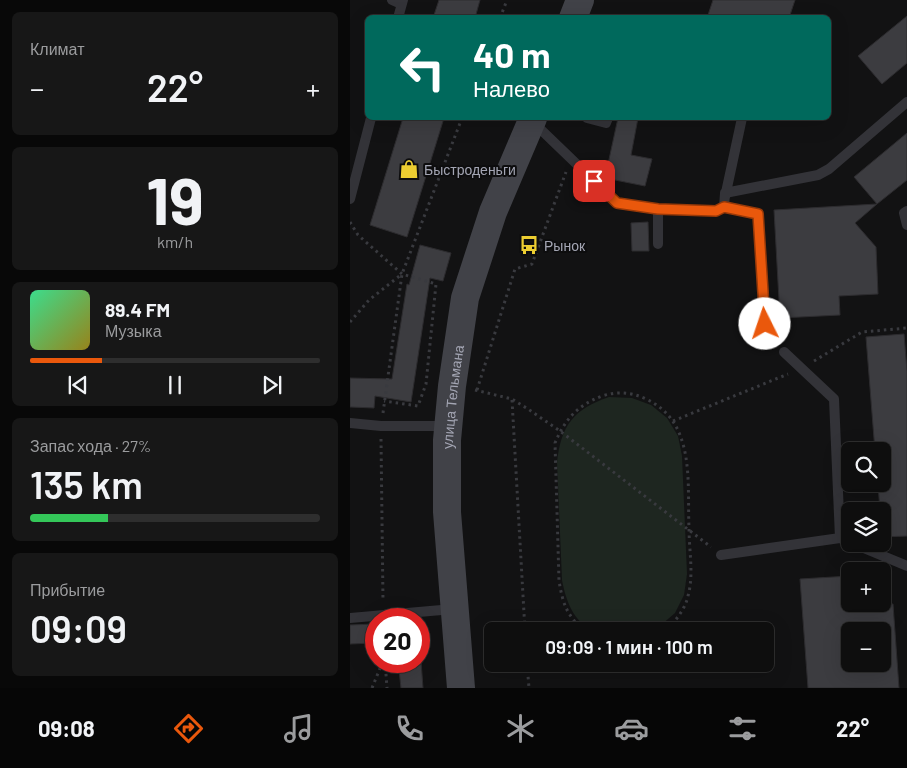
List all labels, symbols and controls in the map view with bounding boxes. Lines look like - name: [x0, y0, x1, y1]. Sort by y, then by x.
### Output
- text: 40 m: [473, 33, 550, 75]
- icon: left: [390, 35, 455, 100]
- text: Климат: [30, 39, 84, 58]
- text: 22°: [147, 64, 203, 110]
- text: −: [30, 71, 44, 105]
- text: +: [306, 71, 320, 105]
- text: Налево: [473, 75, 550, 101]
- shop icon: Быстроденьги: [398, 158, 420, 180]
- text: 19: [146, 160, 204, 238]
- pin: [573, 160, 615, 202]
- place label: Быстроденьги: [424, 161, 516, 178]
- icon: arrive: [580, 167, 608, 195]
- text: km/h: [157, 232, 193, 251]
- bus stop icon: Рынок: [518, 234, 540, 256]
- place label: Рынок: [544, 237, 586, 254]
- position arrow: [738, 297, 790, 349]
- text: 89.4 FM: [105, 298, 170, 321]
- text: Музыка: [105, 321, 162, 340]
- street label: улица Тельмана: [438, 343, 467, 449]
- icon: previous: [64, 371, 92, 399]
- icon: pause: [161, 371, 189, 399]
- icon: next: [258, 371, 286, 399]
- text: Запас хода · 27%: [30, 436, 151, 455]
- map controls: [841, 442, 891, 672]
- button: search: [841, 442, 891, 492]
- text: 135 km: [30, 461, 143, 507]
- button: layers: [841, 502, 891, 552]
- button: +: [841, 562, 891, 612]
- text: Прибытие: [30, 580, 105, 599]
- text: 09:09: [30, 605, 127, 651]
- speed limit sign: 20: [365, 608, 430, 673]
- button: −: [841, 622, 891, 672]
- text: 09:09 · 1 мин · 100 m: [545, 635, 713, 658]
- icon: directions: [171, 711, 206, 746]
- icon: music: [281, 711, 316, 746]
- icon: phone: [392, 711, 427, 746]
- icon: climate: [503, 711, 538, 746]
- icon: car: [614, 711, 649, 746]
- icon: filters: [725, 711, 760, 746]
- text: 09:08: [38, 715, 95, 741]
- text: 22°: [836, 715, 869, 741]

